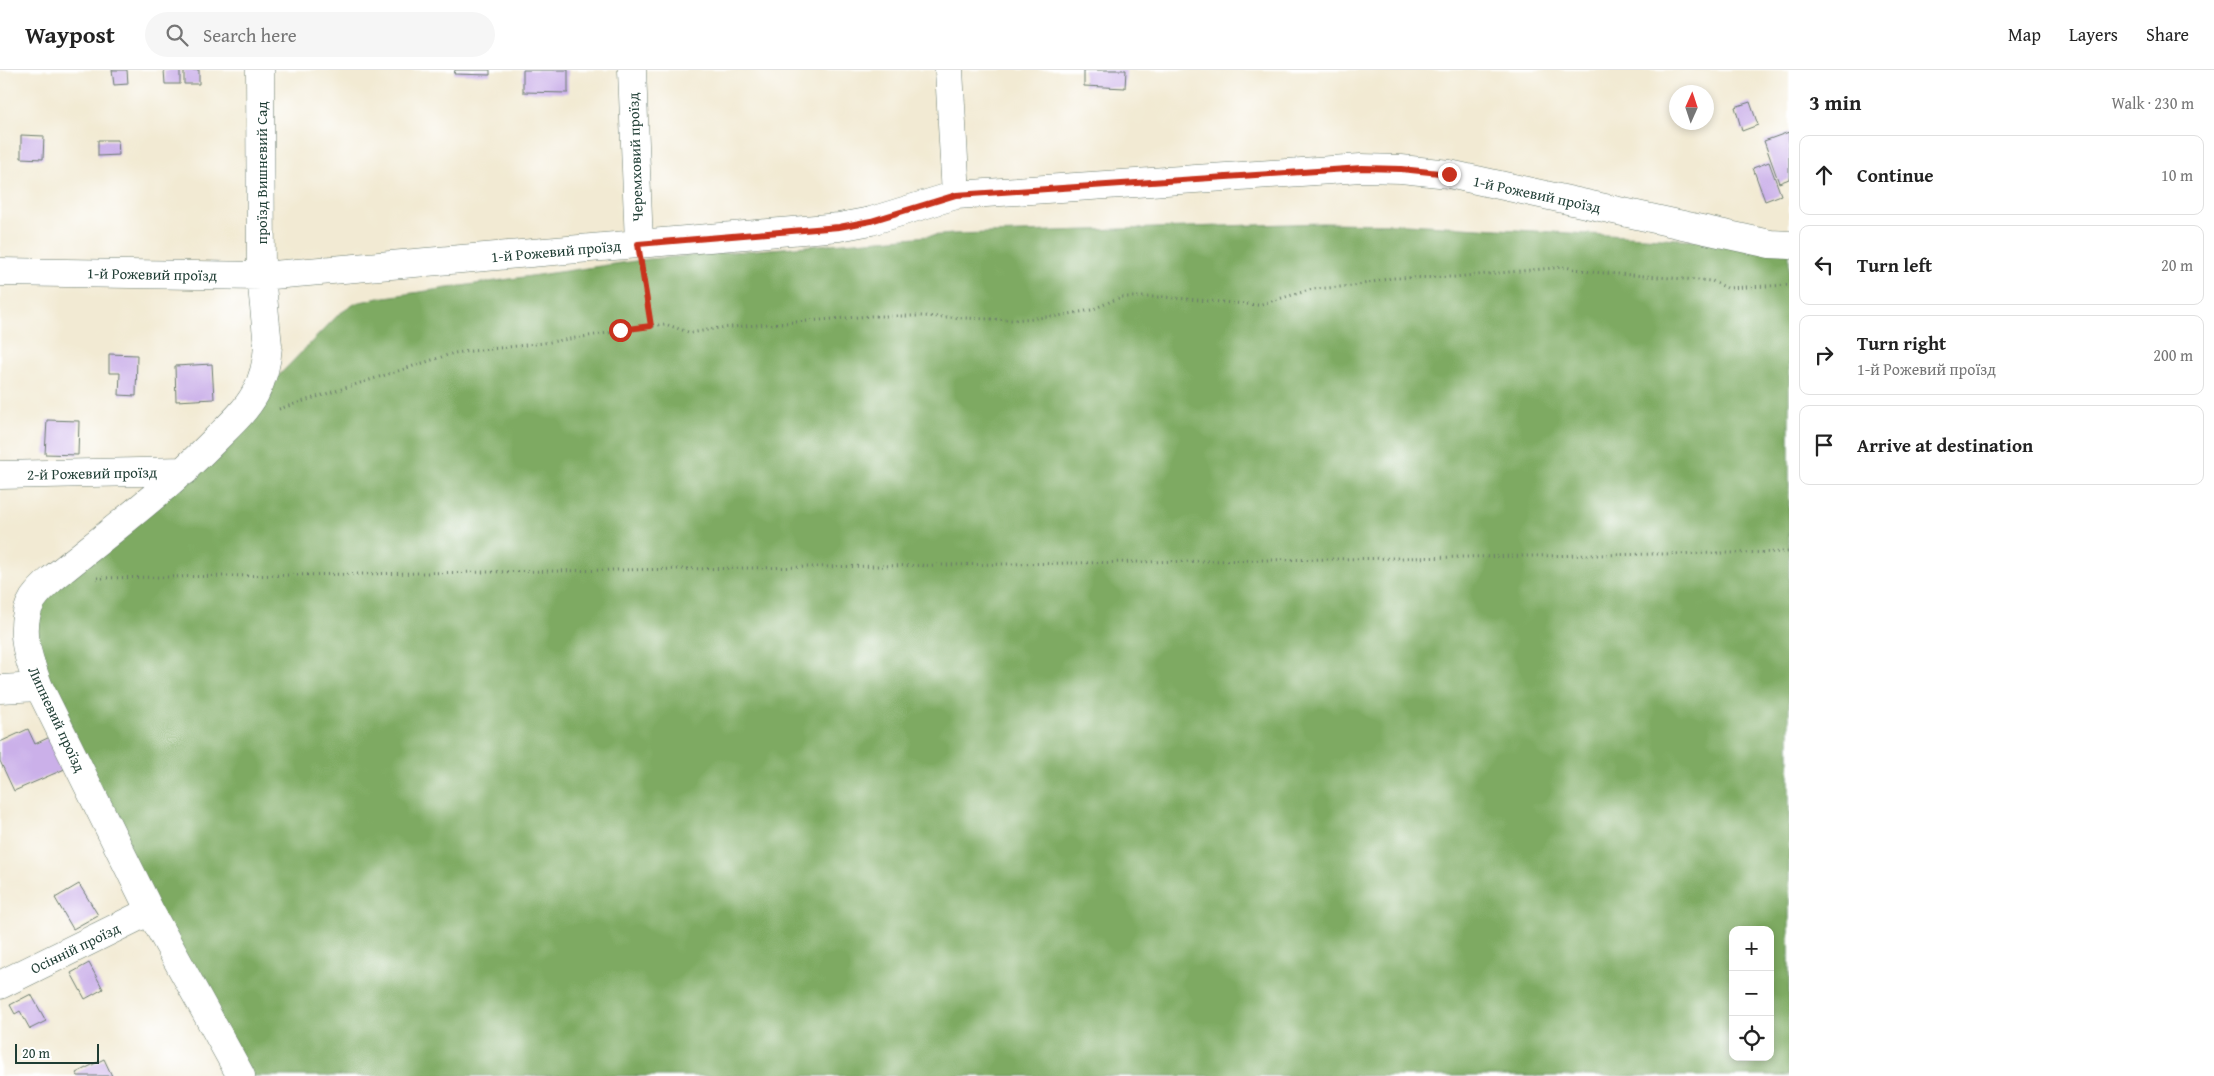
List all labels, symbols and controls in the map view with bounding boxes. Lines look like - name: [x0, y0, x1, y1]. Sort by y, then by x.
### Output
- search box: [145, 12, 495, 57]
- text: Waypost: [25, 17, 115, 52]
- icon: search: [163, 21, 191, 49]
- text: Search here: [203, 21, 297, 49]
- text: Map: [2008, 21, 2041, 48]
- text: Layers: [2069, 21, 2118, 48]
- text: Share: [2146, 21, 2189, 48]
- north arrow: [1669, 85, 1714, 130]
- text: 3 min: [1809, 87, 1861, 118]
- text: Walk · 230 m: [2111, 91, 2194, 115]
- street label: Черемховий проїзд: [622, 92, 648, 222]
- street label: проїзд Вишневий Сад: [251, 101, 272, 245]
- icon: ahead: [1810, 161, 1838, 189]
- text: Continue: [1857, 161, 1934, 189]
- route end: [1438, 163, 1461, 186]
- text: 10 m: [2161, 163, 2193, 187]
- street label: 1-й Рожевий проїзд: [1471, 170, 1603, 218]
- street label: 1-й Рожевий проїзд: [490, 235, 622, 267]
- icon: left: [1810, 251, 1838, 279]
- text: Turn left: [1857, 251, 1932, 279]
- text: 20 m: [2161, 253, 2193, 277]
- street label: 1-й Рожевий проїзд: [87, 262, 217, 286]
- route start: [609, 319, 632, 342]
- text: Turn right: [1857, 329, 1946, 357]
- icon: right: [1810, 341, 1838, 369]
- text: 200 m: [2153, 343, 2193, 367]
- text: 1-й Рожевий проїзд: [1857, 357, 1996, 381]
- icon: arrive: [1810, 431, 1838, 459]
- text: Arrive at destination: [1857, 431, 2033, 459]
- street label: 2-й Рожевий проїзд: [27, 461, 157, 485]
- street label: Липневий проїзд: [23, 663, 91, 775]
- street label: Осінній проїзд: [27, 917, 123, 979]
- map controls: [1729, 926, 1774, 1061]
- button: +: [1729, 926, 1774, 971]
- button: −: [1729, 971, 1774, 1016]
- button: locate: [1729, 1016, 1774, 1061]
- scale bar: [15, 1041, 99, 1064]
- text: 20 m: [22, 1043, 50, 1063]

